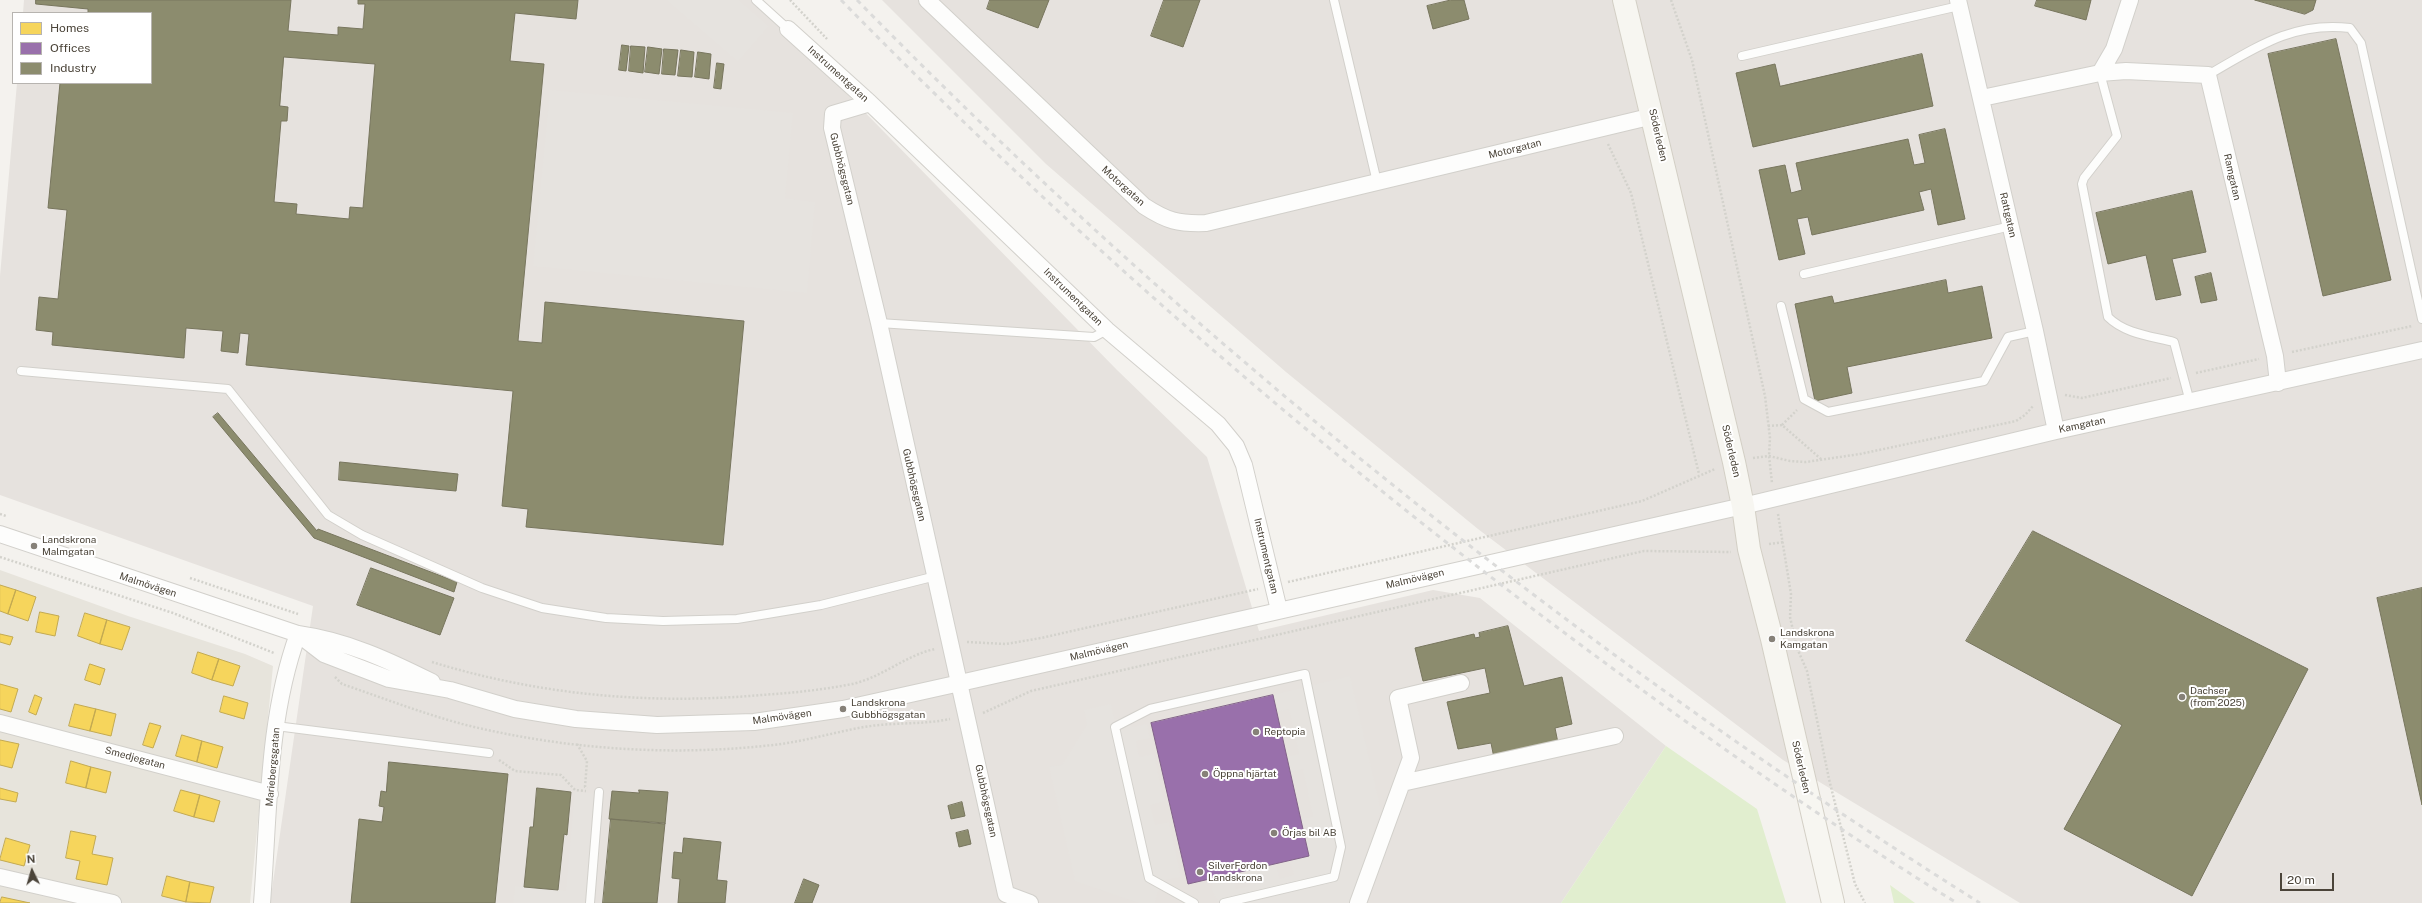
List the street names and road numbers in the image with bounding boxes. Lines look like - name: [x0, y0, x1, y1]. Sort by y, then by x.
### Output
- street label: Instrumentgatan: [805, 44, 871, 104]
- street label: Söderleden: [1646, 107, 1670, 163]
- street label: Gubbhögsgatan: [827, 132, 857, 206]
- street label: Motorgatan: [1487, 137, 1543, 161]
- street label: Ramgatan: [2221, 153, 2243, 201]
- street label: Motorgatan: [1099, 164, 1147, 208]
- street label: Rattgatan: [1997, 191, 2019, 239]
- street label: Instrumentgatan: [1041, 266, 1105, 328]
- street label: Kamgatan: [2058, 414, 2106, 436]
- street label: Söderleden: [1719, 423, 1743, 479]
- street label: Gubbhögsgatan: [900, 448, 928, 522]
- street label: Instrumentgatan: [1251, 517, 1281, 595]
- street label: Malmövägen: [1385, 566, 1445, 592]
- street label: Malmövägen: [118, 570, 178, 600]
- street label: Malmövägen: [1069, 638, 1129, 664]
- street label: Malmövägen: [752, 707, 812, 727]
- street label: Mariebergsgatan: [264, 727, 282, 807]
- street label: Söderleden: [1789, 739, 1813, 795]
- street label: Smedjegatan: [104, 744, 166, 772]
- street label: Gubbhögsgatan: [972, 763, 1000, 839]

